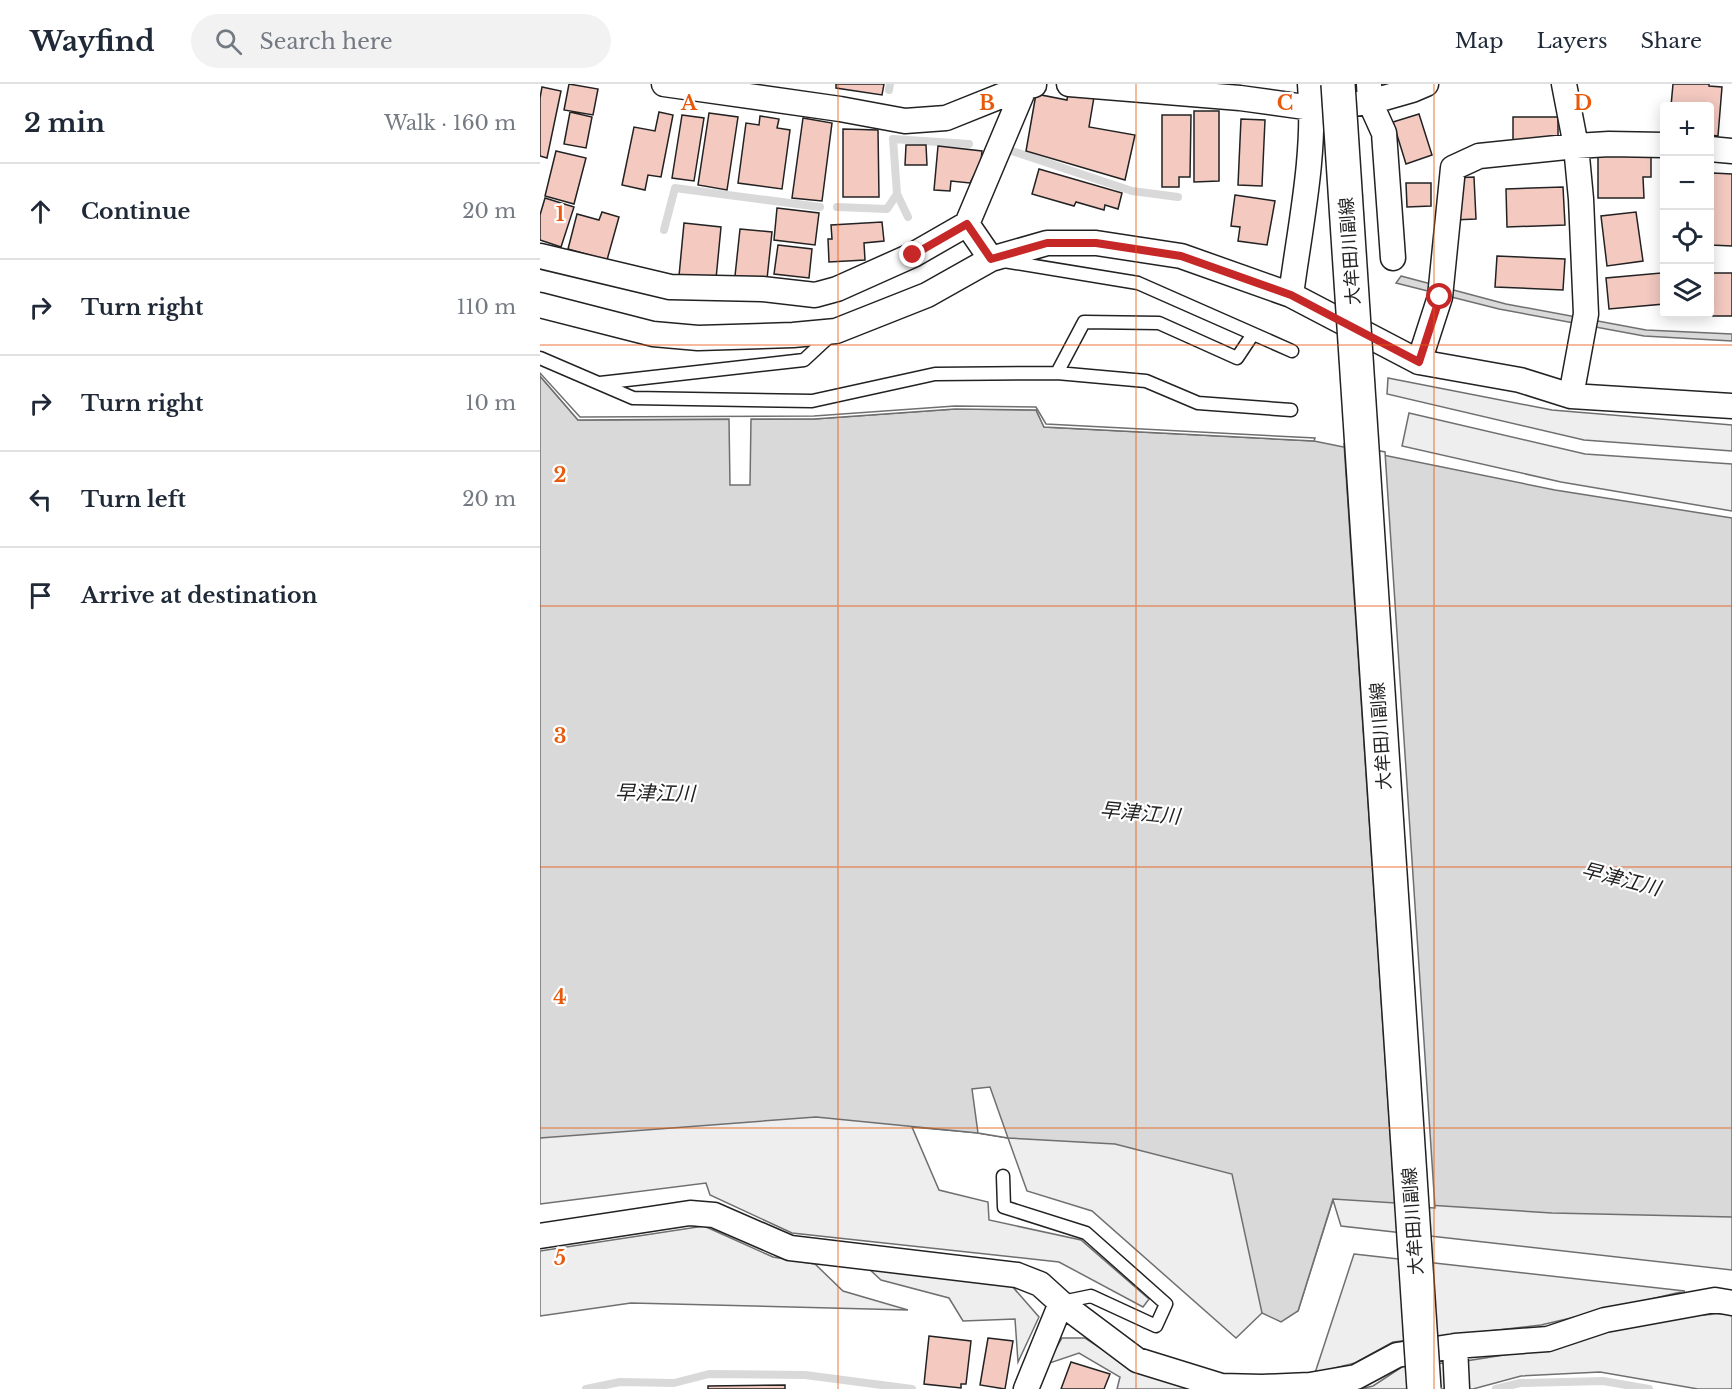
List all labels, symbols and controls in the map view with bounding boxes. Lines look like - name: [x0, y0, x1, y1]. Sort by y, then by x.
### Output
- search box: [191, 14, 611, 68]
- text: Wayfind: [30, 24, 155, 59]
- icon: search: [212, 25, 245, 58]
- text: Search here: [260, 28, 393, 55]
- text: Map: [1455, 28, 1504, 54]
- text: Layers: [1537, 28, 1608, 54]
- text: Share: [1641, 28, 1702, 54]
- text: A: [680, 91, 698, 115]
- text: B: [979, 91, 995, 115]
- text: C: [1277, 91, 1293, 115]
- text: D: [1574, 91, 1592, 115]
- map controls: [1660, 102, 1714, 318]
- button: +: [1660, 102, 1714, 156]
- text: 2 min: [24, 107, 105, 139]
- text: Walk · 160 m: [384, 111, 516, 135]
- button: −: [1660, 156, 1714, 210]
- icon: ahead: [24, 195, 57, 228]
- street label: 大牟田川副線: [1335, 196, 1365, 306]
- text: Continue: [81, 198, 190, 225]
- text: 20 m: [462, 199, 516, 223]
- text: 1: [556, 202, 565, 226]
- button: locate: [1660, 210, 1714, 264]
- route end: [899, 241, 925, 267]
- button: layers: [1660, 264, 1714, 318]
- route start: [1426, 283, 1452, 309]
- icon: right: [24, 291, 57, 324]
- text: Turn right: [81, 294, 203, 321]
- text: 110 m: [457, 295, 516, 319]
- icon: right: [24, 387, 57, 420]
- text: Turn right: [81, 390, 203, 417]
- text: 10 m: [466, 391, 516, 415]
- text: 2: [553, 463, 567, 487]
- icon: left: [24, 483, 57, 516]
- text: Turn left: [81, 486, 186, 513]
- text: 20 m: [462, 487, 516, 511]
- icon: arrive: [24, 579, 57, 612]
- text: Arrive at destination: [81, 582, 318, 609]
- street label: 大牟田川副線: [1366, 681, 1396, 791]
- text: 3: [554, 724, 566, 748]
- water label: 早津江川: [615, 780, 697, 806]
- water label: 早津江川: [1099, 798, 1183, 829]
- water label: 早津江川: [1579, 858, 1665, 901]
- text: 4: [553, 985, 567, 1009]
- street label: 大牟田川副線: [1398, 1166, 1428, 1276]
- text: 5: [554, 1246, 566, 1270]

